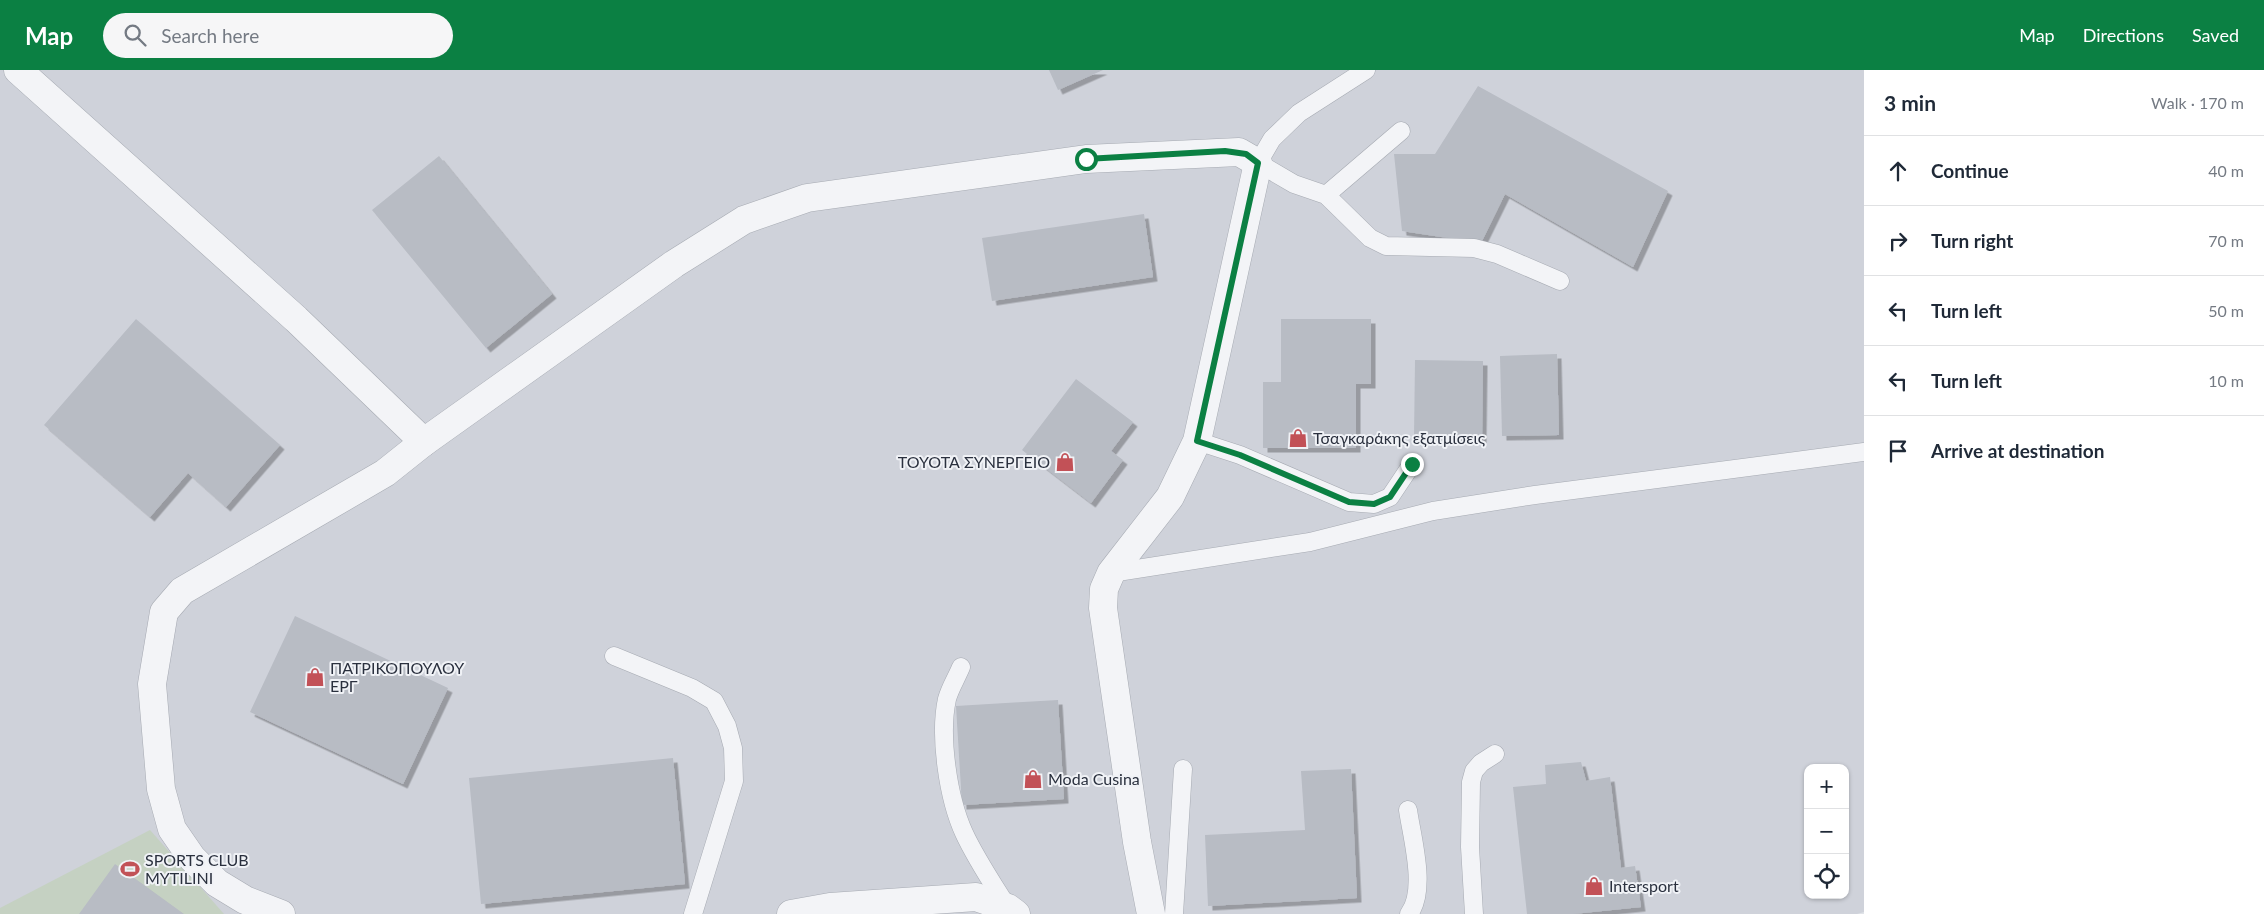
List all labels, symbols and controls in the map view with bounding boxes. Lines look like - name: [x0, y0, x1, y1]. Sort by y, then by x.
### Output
- search box: [103, 13, 453, 58]
- text: Map: [25, 21, 73, 50]
- icon: search: [121, 21, 149, 49]
- text: Search here: [161, 24, 259, 47]
- text: Map: [2019, 24, 2055, 46]
- text: Directions: [2083, 24, 2164, 46]
- text: Saved: [2192, 24, 2239, 46]
- text: 3 min: [1884, 90, 1936, 115]
- text: Walk · 170 m: [2151, 93, 2244, 112]
- route start: [1075, 148, 1098, 171]
- icon: ahead: [1884, 157, 1912, 185]
- text: Continue: [1931, 159, 2009, 182]
- text: 40 m: [2208, 161, 2244, 180]
- icon: right: [1884, 227, 1912, 255]
- text: Turn right: [1931, 229, 2013, 252]
- text: 70 m: [2208, 231, 2244, 250]
- icon: left: [1884, 297, 1912, 325]
- text: Turn left: [1931, 299, 2002, 322]
- text: 50 m: [2208, 301, 2244, 320]
- icon: left: [1884, 367, 1912, 395]
- text: Turn left: [1931, 369, 2002, 392]
- text: 10 m: [2208, 371, 2244, 390]
- shop icon: Τσαγκαράκης εξατμίσεις: [1287, 427, 1309, 449]
- place label: Τσαγκαράκης εξατμίσεις: [1313, 428, 1486, 448]
- icon: arrive: [1884, 437, 1912, 465]
- text: Arrive at destination: [1931, 439, 2104, 462]
- shop icon: ΤΟΥΟΤΑ ΣΥΝΕΡΓΕΙΟ: [1054, 451, 1076, 473]
- place label: ΤΟΥΟΤΑ ΣΥΝΕΡΓΕΙΟ: [898, 452, 1050, 471]
- route end: [1401, 453, 1424, 476]
- place label: ΠΑΤΡΙΚΟΠΟΥΛΟΥ ΕΡΓ: [330, 658, 464, 695]
- shop icon: ΠΑΤΡΙΚΟΠΟΥΛΟΥ ΕΡΓ: [304, 666, 326, 688]
- map controls: [1804, 764, 1849, 899]
- button: +: [1804, 764, 1849, 809]
- shop icon: Moda Cusina: [1022, 768, 1044, 790]
- place label: Moda Cusina: [1048, 769, 1140, 788]
- button: −: [1804, 809, 1849, 854]
- place label: SPORTS CLUB MYTILINI: [145, 850, 249, 887]
- button: locate: [1804, 854, 1849, 899]
- sports icon: SPORTS CLUB MYTILINI: [119, 858, 141, 880]
- shop icon: Intersport: [1583, 875, 1605, 897]
- place label: Intersport: [1609, 876, 1679, 895]

